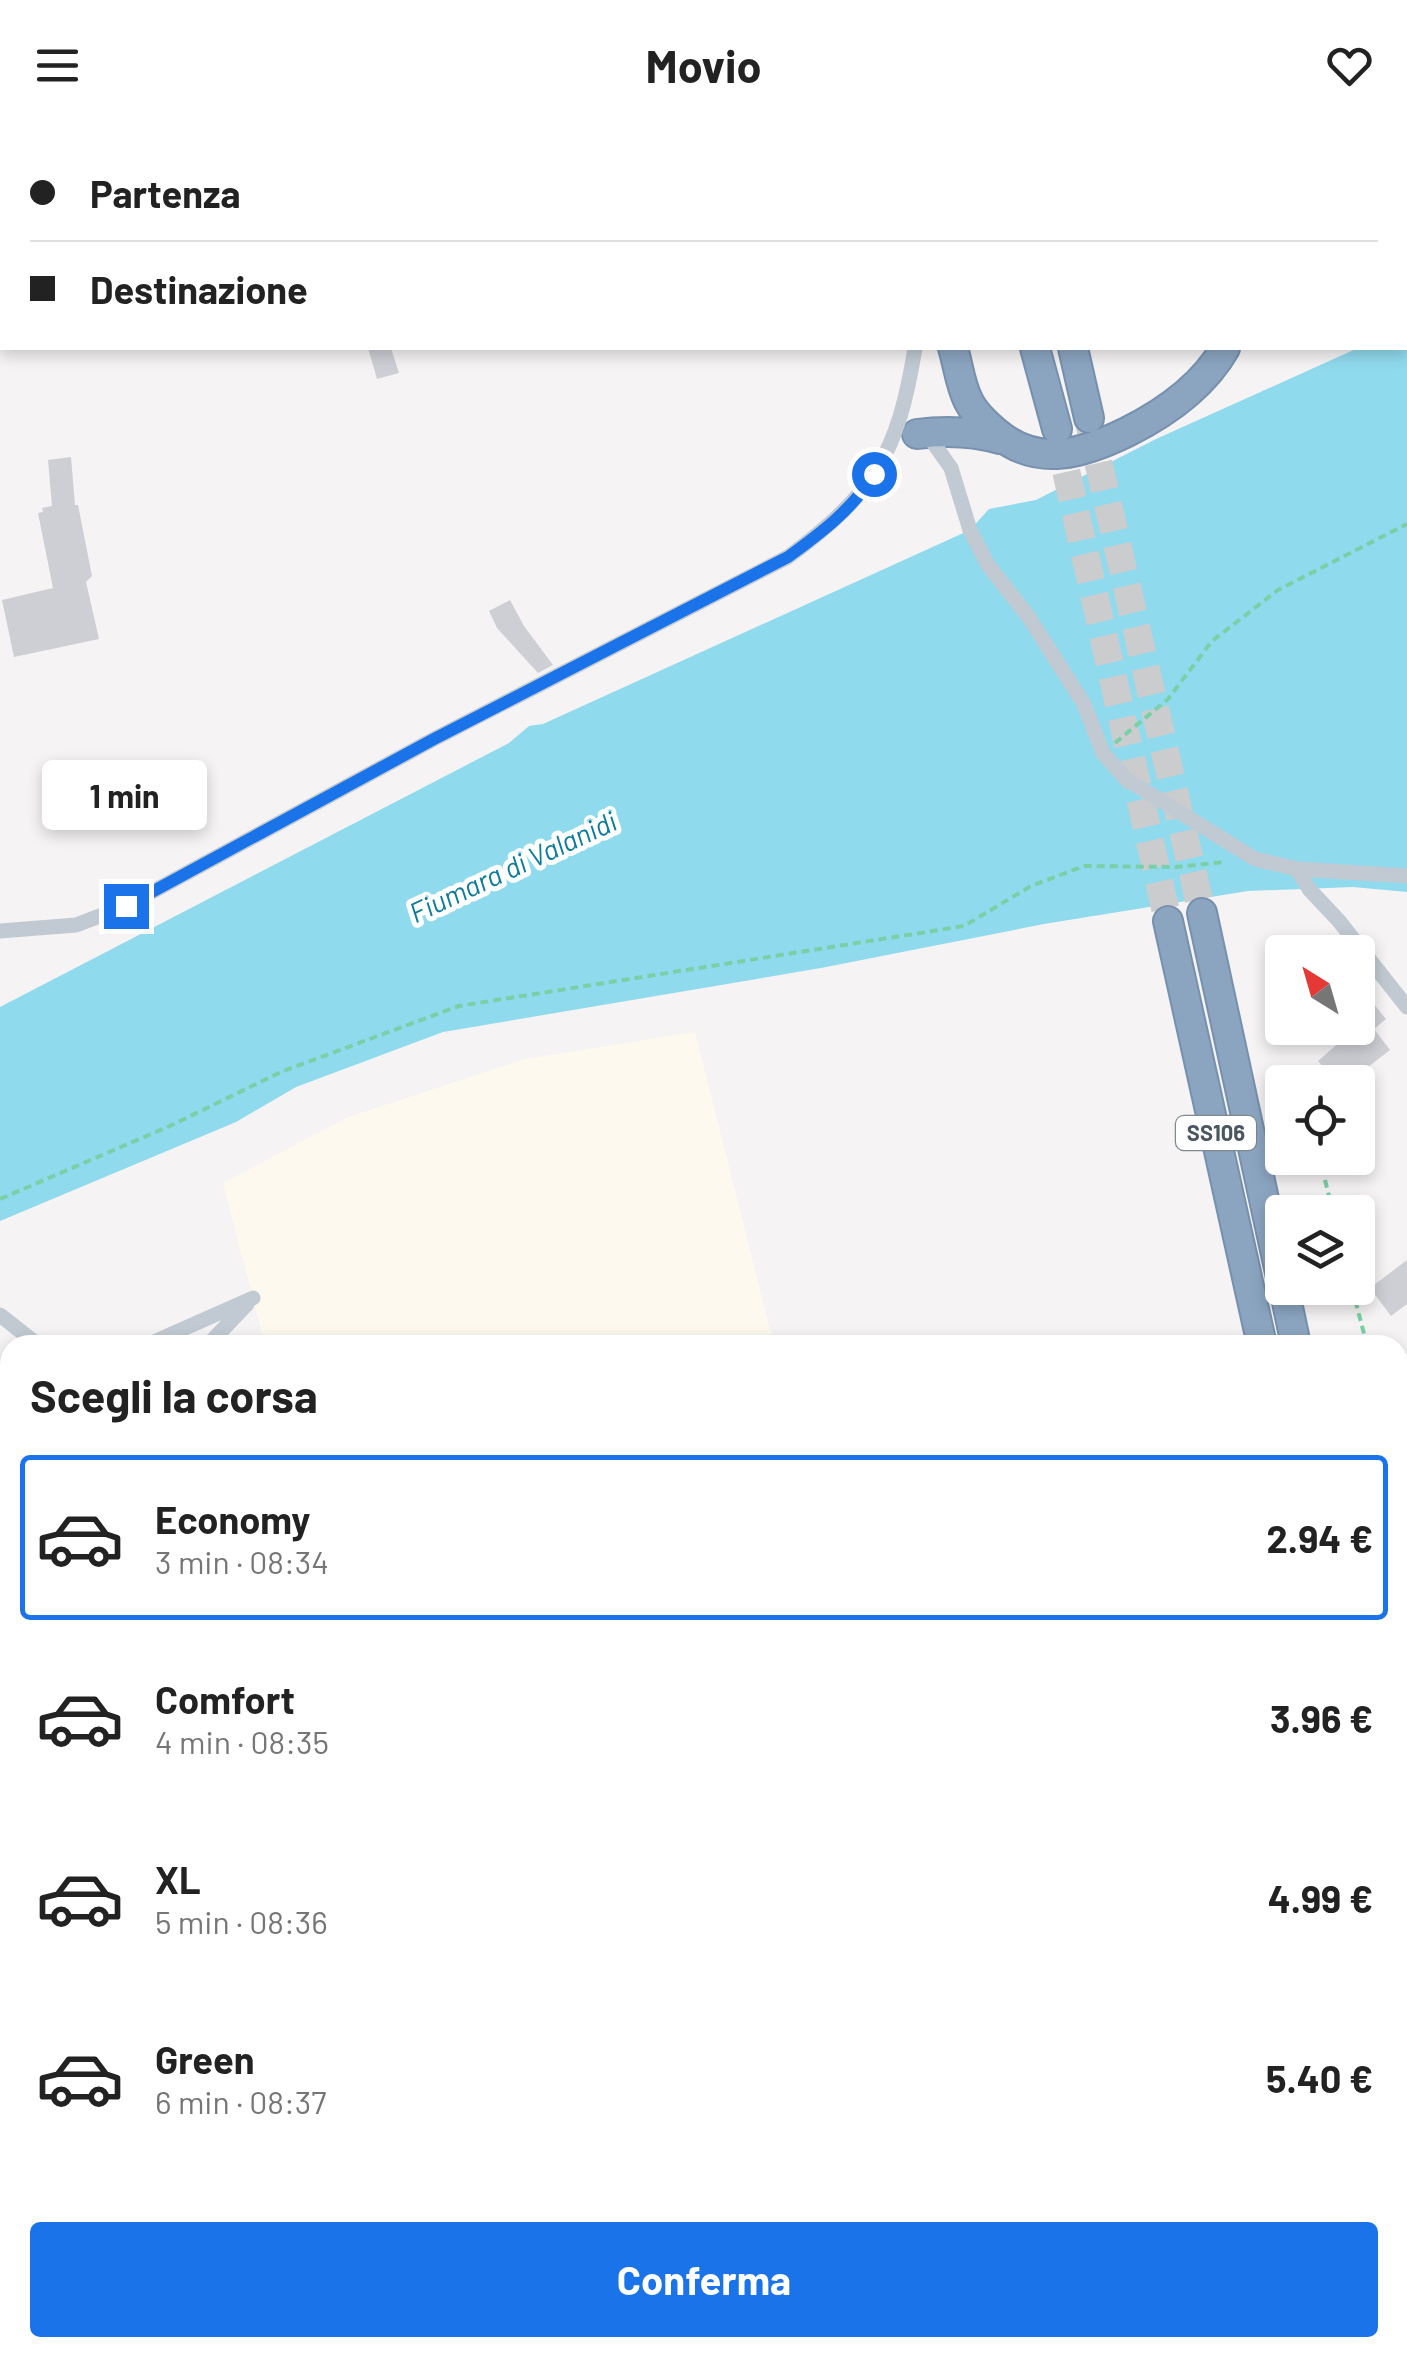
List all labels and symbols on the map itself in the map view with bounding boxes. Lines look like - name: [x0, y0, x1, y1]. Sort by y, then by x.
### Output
- route start: [852, 452, 897, 497]
- callout: 1 min: [44, 761, 208, 831]
- water label: Fiumara di Valanidi: [403, 803, 622, 929]
- route end: [104, 884, 149, 929]
- north arrow: [1265, 935, 1375, 1045]
- road number: SS106: [1176, 1116, 1256, 1150]

